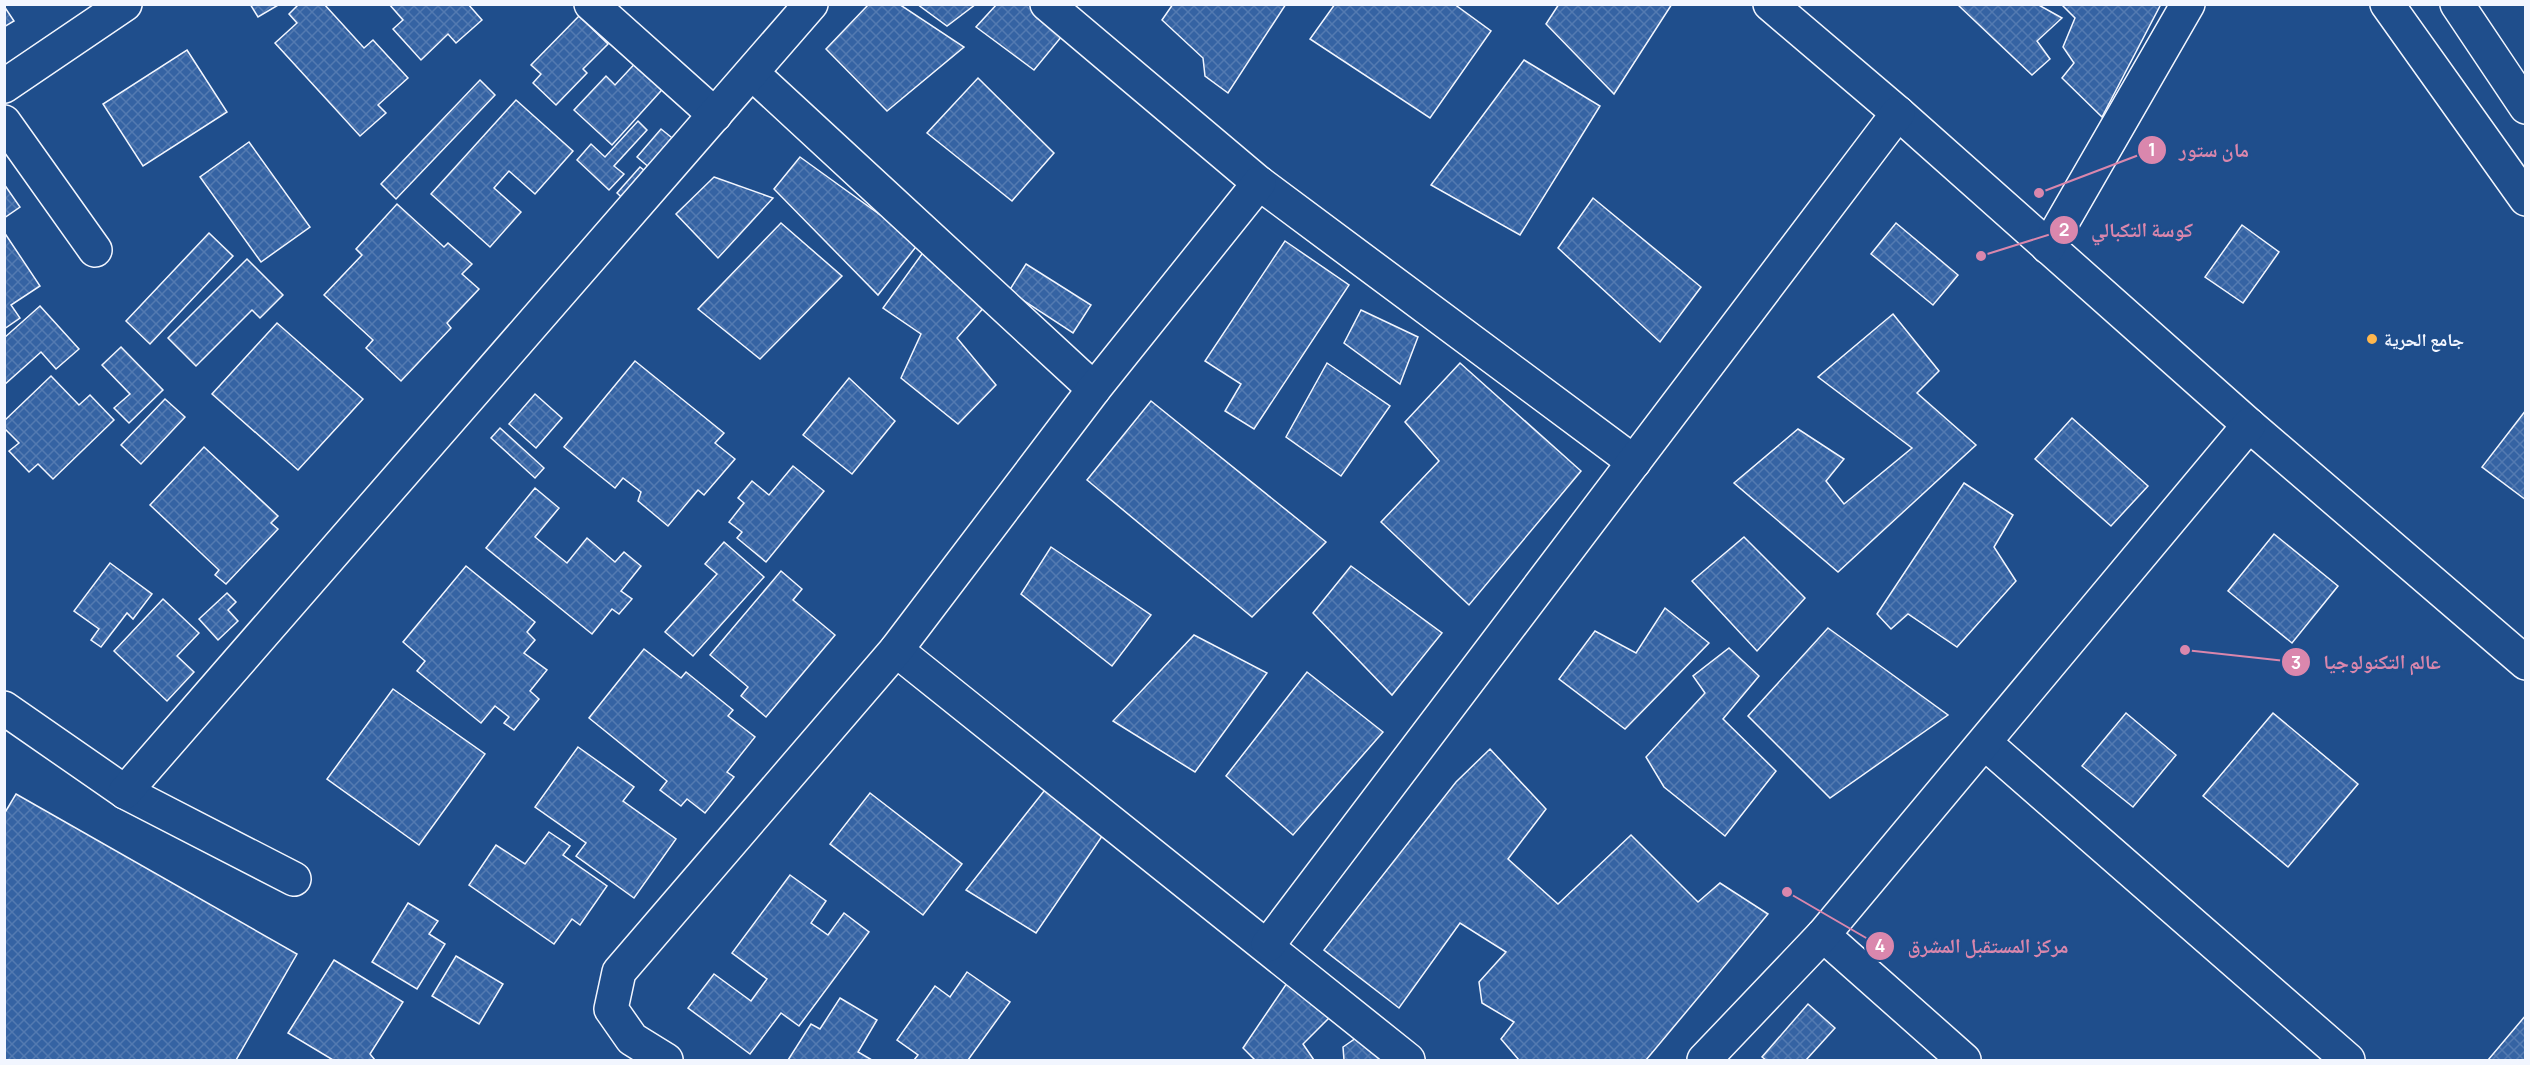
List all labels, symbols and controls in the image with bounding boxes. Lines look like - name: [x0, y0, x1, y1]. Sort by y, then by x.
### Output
- callout: مان ستور: [2137, 131, 2261, 169]
- text: مان ستور: [2178, 136, 2249, 163]
- text: 1: [2148, 137, 2156, 161]
- callout: كوسة التكبالي: [2049, 211, 2205, 249]
- text: كوسة التكبالي: [2091, 216, 2193, 246]
- text: 2: [2059, 217, 2069, 241]
- place label: جامع الحرية: [2384, 327, 2464, 352]
- marker: جامع الحرية: [2365, 332, 2379, 346]
- callout: عالم التكنولوجيا: [2281, 643, 2453, 681]
- text: عالم التكنولوجيا: [2323, 648, 2441, 676]
- text: 3: [2291, 650, 2301, 674]
- callout: مركز المستقبل المشرق: [1865, 927, 2080, 965]
- text: مركز المستقبل المشرق: [1907, 932, 2069, 959]
- text: 4: [1875, 933, 1886, 957]

